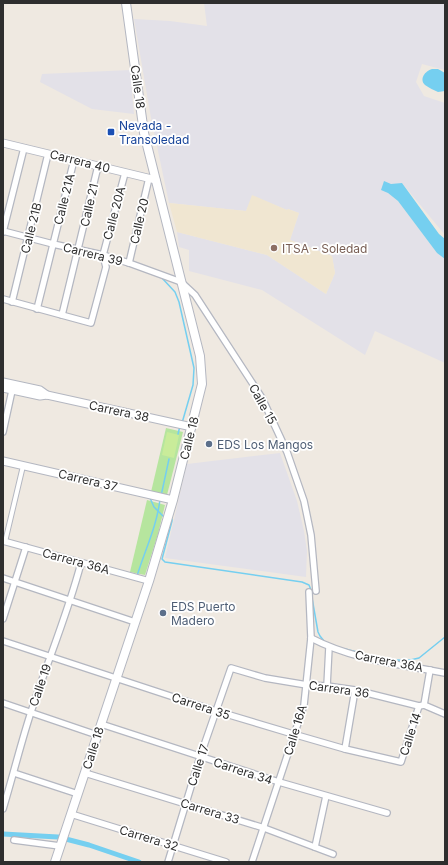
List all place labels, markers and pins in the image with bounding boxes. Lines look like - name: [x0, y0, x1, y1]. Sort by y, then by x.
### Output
- place label: Nevada - Transoledad: [119, 118, 189, 147]
- marker: Nevada - Transoledad: [106, 127, 116, 137]
- place label: ITSA - Soledad: [282, 241, 367, 256]
- marker: ITSA - Soledad: [269, 243, 279, 253]
- place label: EDS Los Mangos: [217, 437, 313, 452]
- marker: EDS Los Mangos: [204, 439, 214, 449]
- place label: EDS Puerto Madero: [171, 599, 235, 628]
- marker: EDS Puerto Madero: [158, 608, 168, 618]

